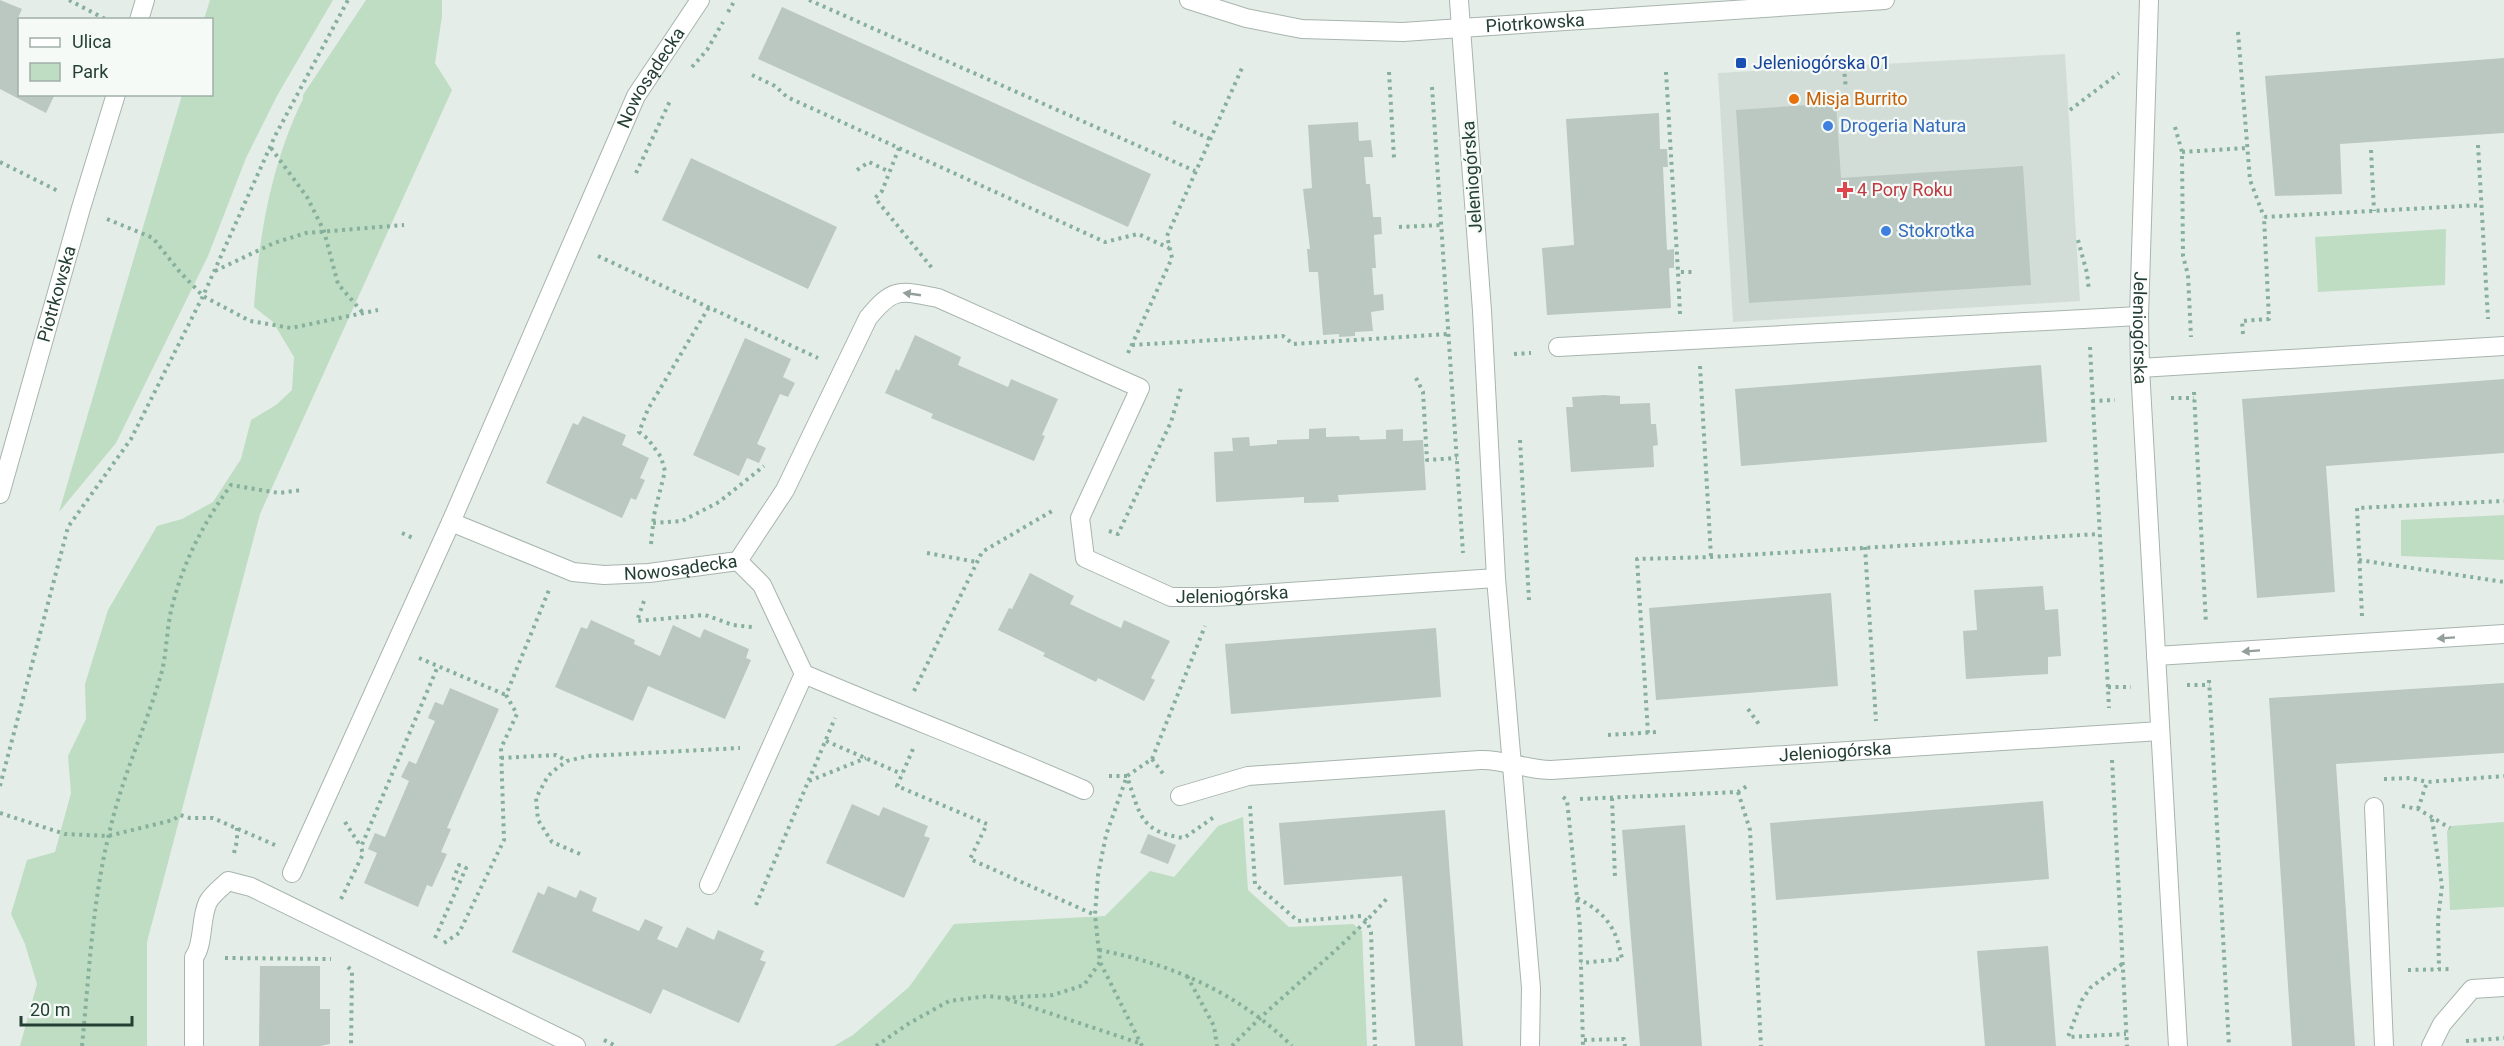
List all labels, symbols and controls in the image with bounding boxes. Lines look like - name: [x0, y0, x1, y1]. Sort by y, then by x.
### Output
- street label: Piotrkowska: [1485, 9, 1585, 36]
- legend: [18, 18, 213, 96]
- street label: Nowosądecka: [612, 23, 689, 131]
- text: Ulica: [72, 31, 112, 52]
- place label: Jeleniogórska 01: [1753, 52, 1890, 73]
- marker: Jeleniogórska 01: [1734, 56, 1748, 70]
- text: Park: [72, 61, 109, 82]
- place label: Misja Burrito: [1806, 88, 1908, 109]
- marker: Misja Burrito: [1787, 92, 1801, 106]
- place label: Drogeria Natura: [1840, 115, 1966, 136]
- marker: Drogeria Natura: [1821, 119, 1835, 133]
- street label: Jeleniogórska: [1457, 120, 1486, 234]
- place label: 4 Pory Roku: [1857, 179, 1953, 200]
- marker: 4 Pory Roku: [1838, 183, 1852, 197]
- place label: Stokrotka: [1898, 220, 1975, 241]
- marker: Stokrotka: [1879, 224, 1893, 238]
- street label: Piotrkowska: [33, 243, 80, 344]
- street label: Jeleniogórska: [2129, 271, 2152, 385]
- one-way arrow: [903, 289, 922, 298]
- street label: Nowosądecka: [623, 550, 739, 584]
- street label: Jeleniogórska: [1176, 581, 1289, 607]
- one-way arrow: [2436, 633, 2455, 642]
- one-way arrow: [2242, 646, 2261, 655]
- street label: Jeleniogórska: [1778, 737, 1892, 765]
- scale bar: [21, 989, 132, 1027]
- text: 20 m: [30, 999, 70, 1020]

